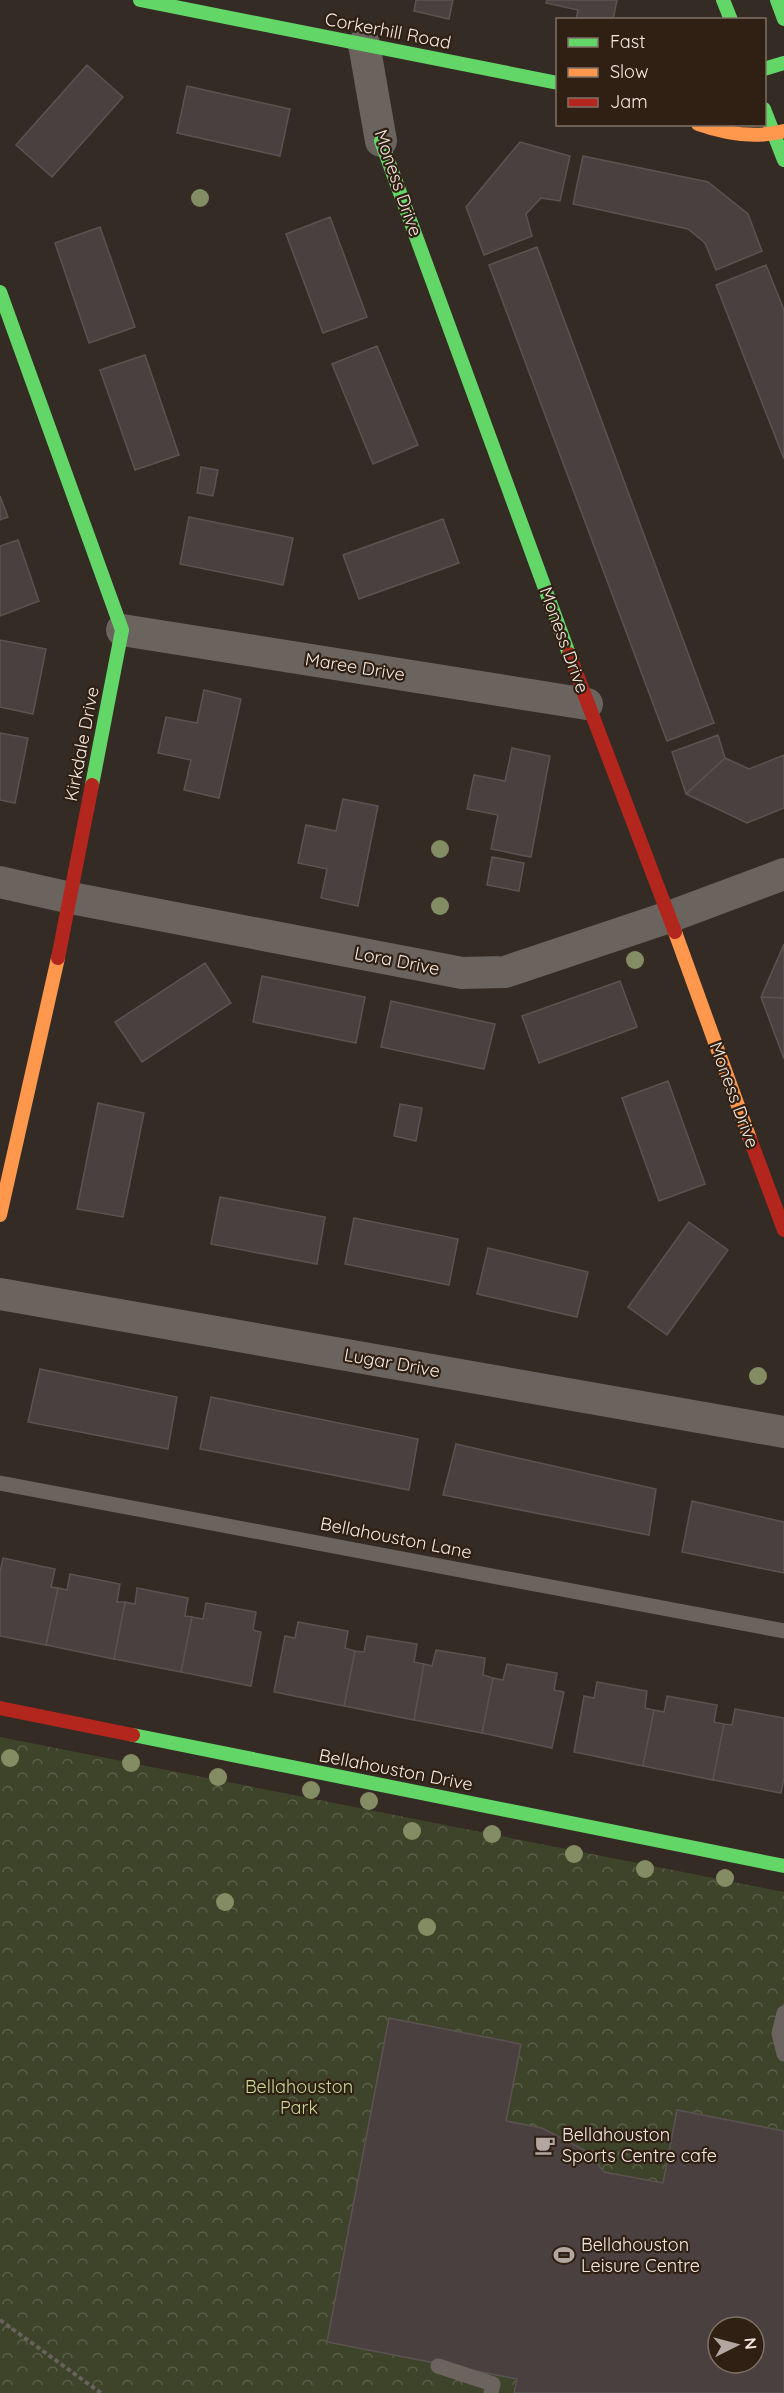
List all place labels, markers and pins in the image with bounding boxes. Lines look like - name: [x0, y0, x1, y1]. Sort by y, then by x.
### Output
- place label: Bellahouston Sports Centre cafe: [562, 2123, 717, 2167]
- cafe icon: Bellahouston Sports Centre cafe: [533, 2133, 557, 2157]
- place label: Bellahouston Leisure Centre: [581, 2233, 700, 2277]
- sports icon: Bellahouston Leisure Centre: [552, 2243, 576, 2267]

